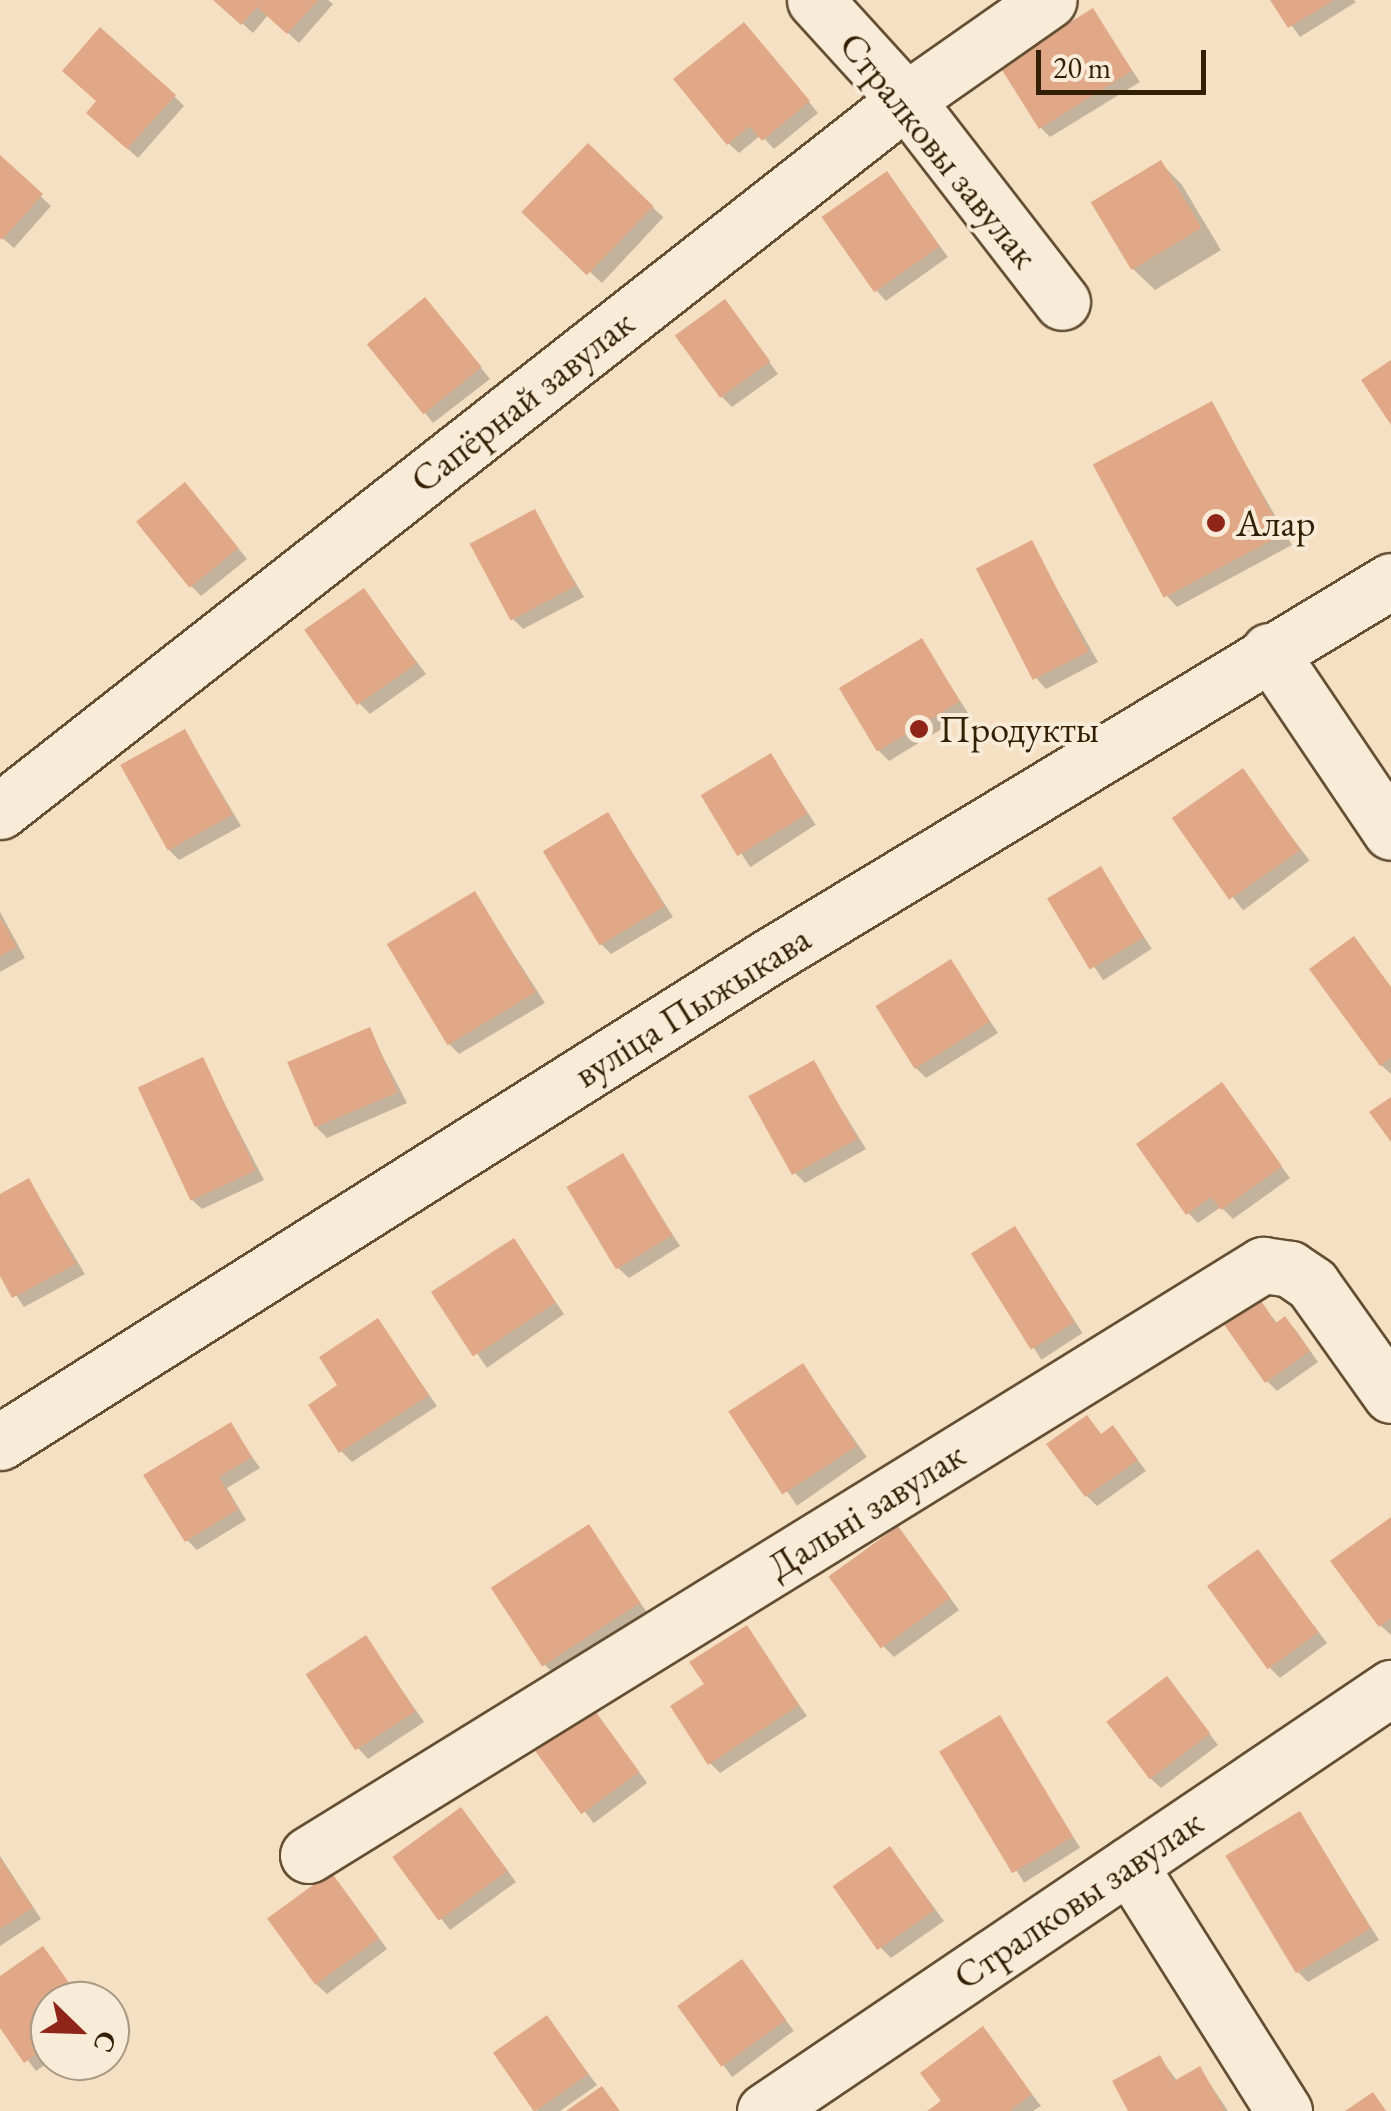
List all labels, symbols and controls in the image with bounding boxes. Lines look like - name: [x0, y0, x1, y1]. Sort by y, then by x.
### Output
- street label: Стралковы завулак: [830, 23, 1048, 277]
- scale bar: [1041, 30, 1211, 92]
- text: 20 m: [1053, 48, 1111, 87]
- street label: Сапёрнай завулак: [401, 300, 643, 502]
- place label: Алар: [1236, 500, 1315, 546]
- marker: Алар: [1205, 512, 1227, 534]
- place label: Продукты: [939, 706, 1099, 752]
- marker: Продукты: [908, 718, 930, 740]
- street label: вуліца Пыжыкава: [566, 915, 818, 1097]
- street label: Дальні завулак: [759, 1431, 973, 1589]
- street label: Стралковы завулак: [945, 1799, 1211, 1999]
- north arrow: [30, 1981, 130, 2081]
- text: С: [85, 2026, 126, 2058]

